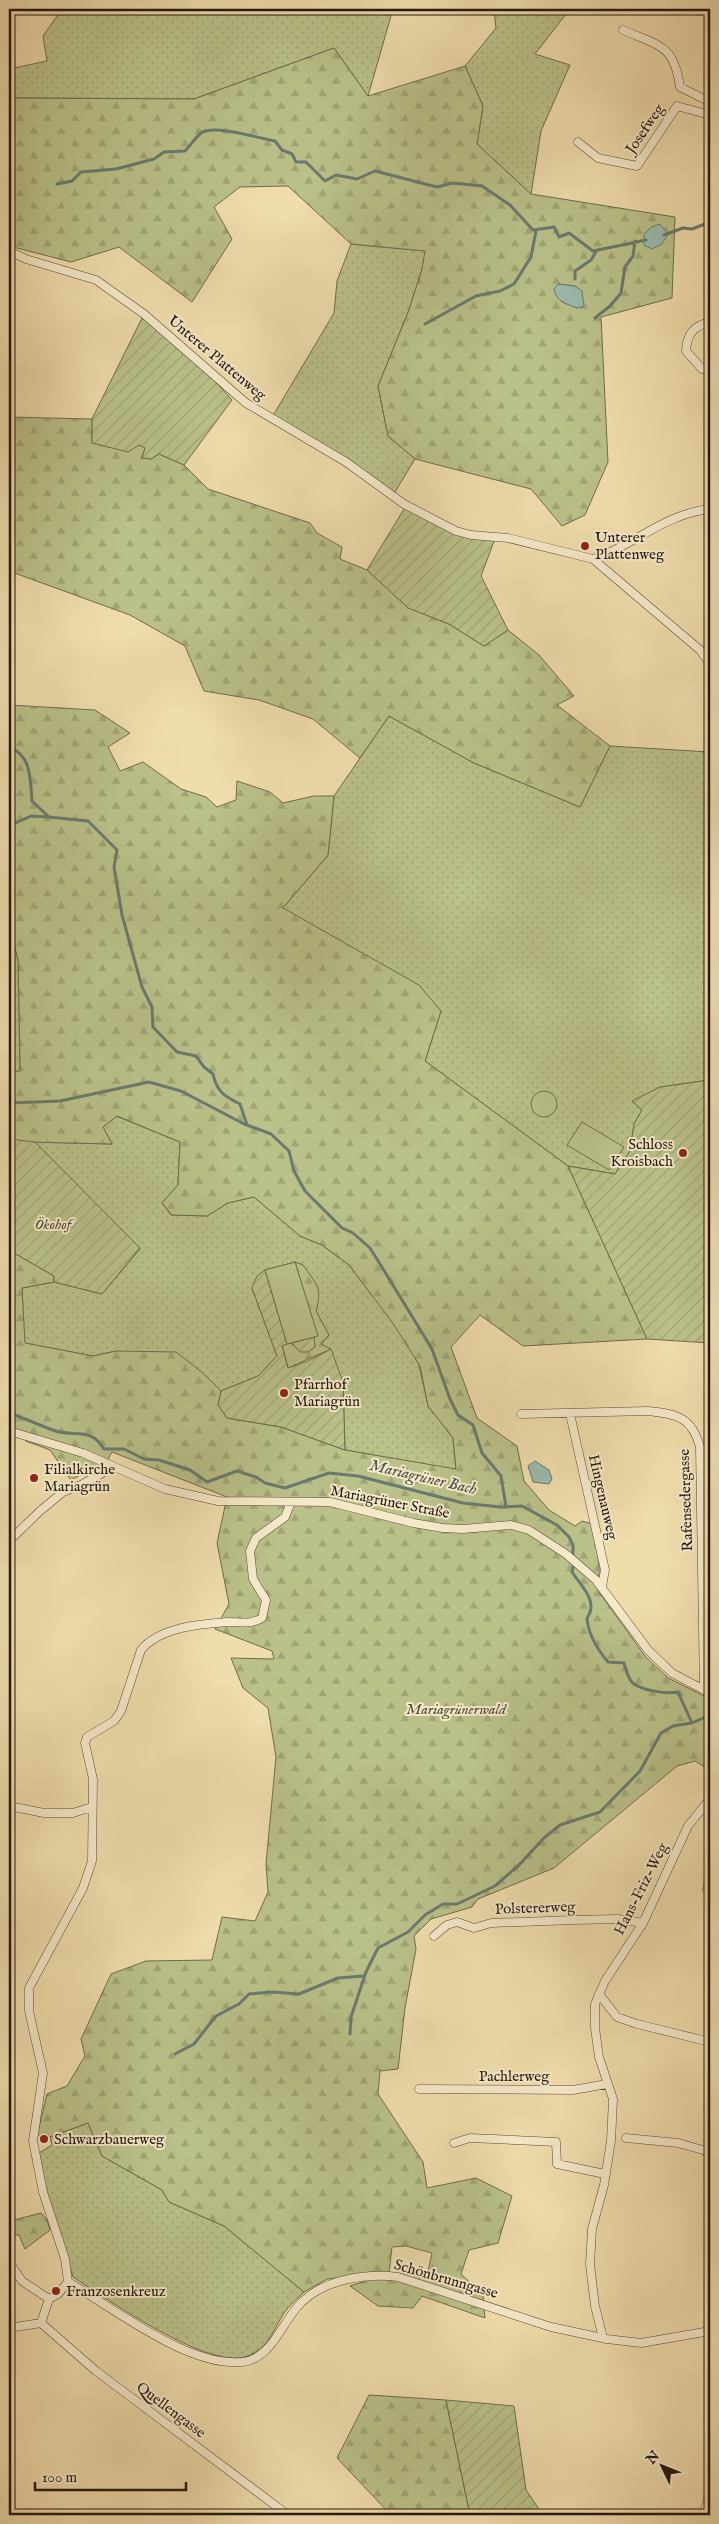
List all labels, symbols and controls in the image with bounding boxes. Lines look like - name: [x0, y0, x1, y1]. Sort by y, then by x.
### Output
- street label: Josefweg: [620, 100, 669, 159]
- street label: Unterer Plattenweg: [164, 311, 271, 405]
- place label: Unterer Plattenweg: [595, 528, 665, 564]
- marker: Unterer Plattenweg: [579, 540, 591, 552]
- place label: Schloss Kroisbach: [610, 1135, 673, 1171]
- marker: Schloss Kroisbach: [677, 1147, 689, 1159]
- park label: Ökohof: [35, 1215, 75, 1234]
- place label: Pfarrhof Mariagrün: [294, 1375, 360, 1411]
- marker: Pfarrhof Mariagrün: [278, 1387, 290, 1399]
- street label: Rafensedergasse: [675, 1448, 697, 1552]
- street label: Hingenauweg: [584, 1452, 622, 1542]
- water label: Mariagrüner Bach: [367, 1456, 479, 1500]
- place label: Filialkirche Mariagrün: [44, 1460, 115, 1496]
- marker: Filialkirche Mariagrün: [28, 1472, 40, 1484]
- street label: Mariagrüner Straße: [329, 1481, 451, 1523]
- park label: Mariagrünerwald: [406, 1700, 507, 1720]
- street label: Hans-Friz-Weg: [610, 1839, 673, 1938]
- street label: Polstererweg: [494, 1897, 576, 1919]
- street label: Pachlerweg: [479, 2067, 550, 2086]
- place label: Schwarzbauerweg: [54, 2130, 165, 2149]
- marker: Schwarzbauerweg: [38, 2133, 50, 2145]
- street label: Schönbrunngasse: [392, 2255, 500, 2303]
- place label: Franzosenkreuz: [66, 2282, 166, 2301]
- marker: Franzosenkreuz: [50, 2285, 62, 2297]
- street label: Quellengasse: [133, 2378, 210, 2442]
- north arrow: [636, 2442, 686, 2492]
- text: N: [642, 2447, 664, 2469]
- scale bar: [35, 2459, 186, 2491]
- text: 100 m: [42, 2468, 78, 2487]

